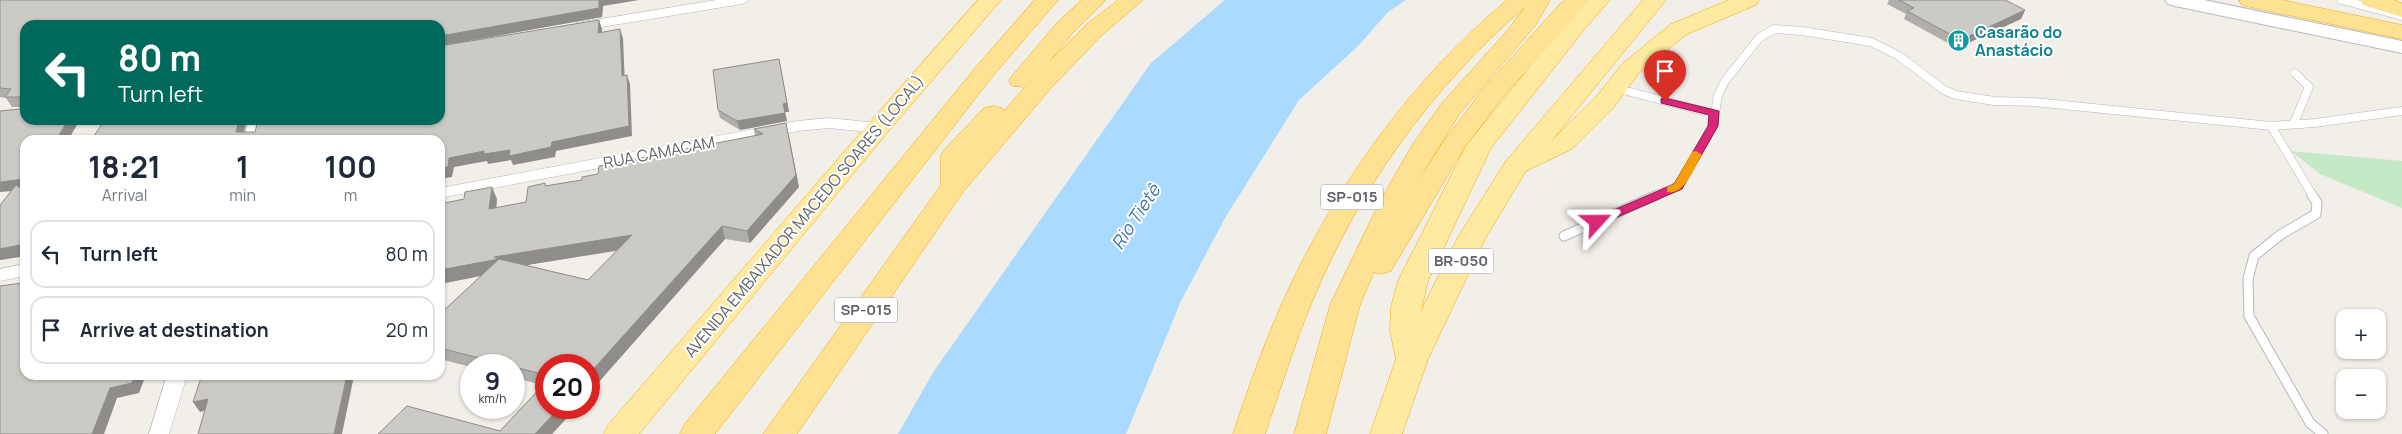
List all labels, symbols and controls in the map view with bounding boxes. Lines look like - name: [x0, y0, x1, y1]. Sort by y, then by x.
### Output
- place label: Casarão do Anastácio: [1975, 21, 2062, 61]
- building icon: Casarão do Anastácio: [1947, 29, 1971, 53]
- text: 80 m: [118, 34, 201, 82]
- icon: left: [35, 40, 100, 105]
- pin: [1644, 50, 1686, 101]
- icon: arrive: [1651, 57, 1679, 85]
- street label: AVENIDA EMBAIXADOR MACEDO SOARES (LOCAL): [679, 70, 929, 362]
- text: Turn left: [118, 79, 203, 109]
- street label: RUA CAMACAM: [601, 130, 717, 174]
- text: 18:21: [88, 146, 161, 187]
- text: 1: [236, 146, 249, 187]
- text: 100: [324, 146, 377, 187]
- water label: Rio Tietê: [1105, 178, 1166, 254]
- text: Arrival: [102, 184, 147, 206]
- text: min: [229, 184, 256, 206]
- text: m: [344, 184, 357, 206]
- road number: SP-015: [1321, 184, 1383, 210]
- position arrow: [1570, 195, 1622, 247]
- icon: left: [37, 240, 65, 268]
- text: Turn left: [80, 241, 158, 267]
- text: 80 m: [385, 241, 428, 267]
- road number: BR-050: [1428, 248, 1494, 274]
- road number: SP-015: [835, 298, 897, 322]
- map controls: [2336, 309, 2386, 419]
- button: +: [2336, 309, 2386, 359]
- icon: arrive: [37, 316, 65, 344]
- text: Arrive at destination: [80, 317, 269, 343]
- text: 20 m: [386, 317, 428, 343]
- speed limit sign: 20: [535, 354, 600, 419]
- text: 9: [485, 363, 500, 398]
- button: −: [2336, 369, 2386, 419]
- text: km/h: [479, 390, 506, 407]

